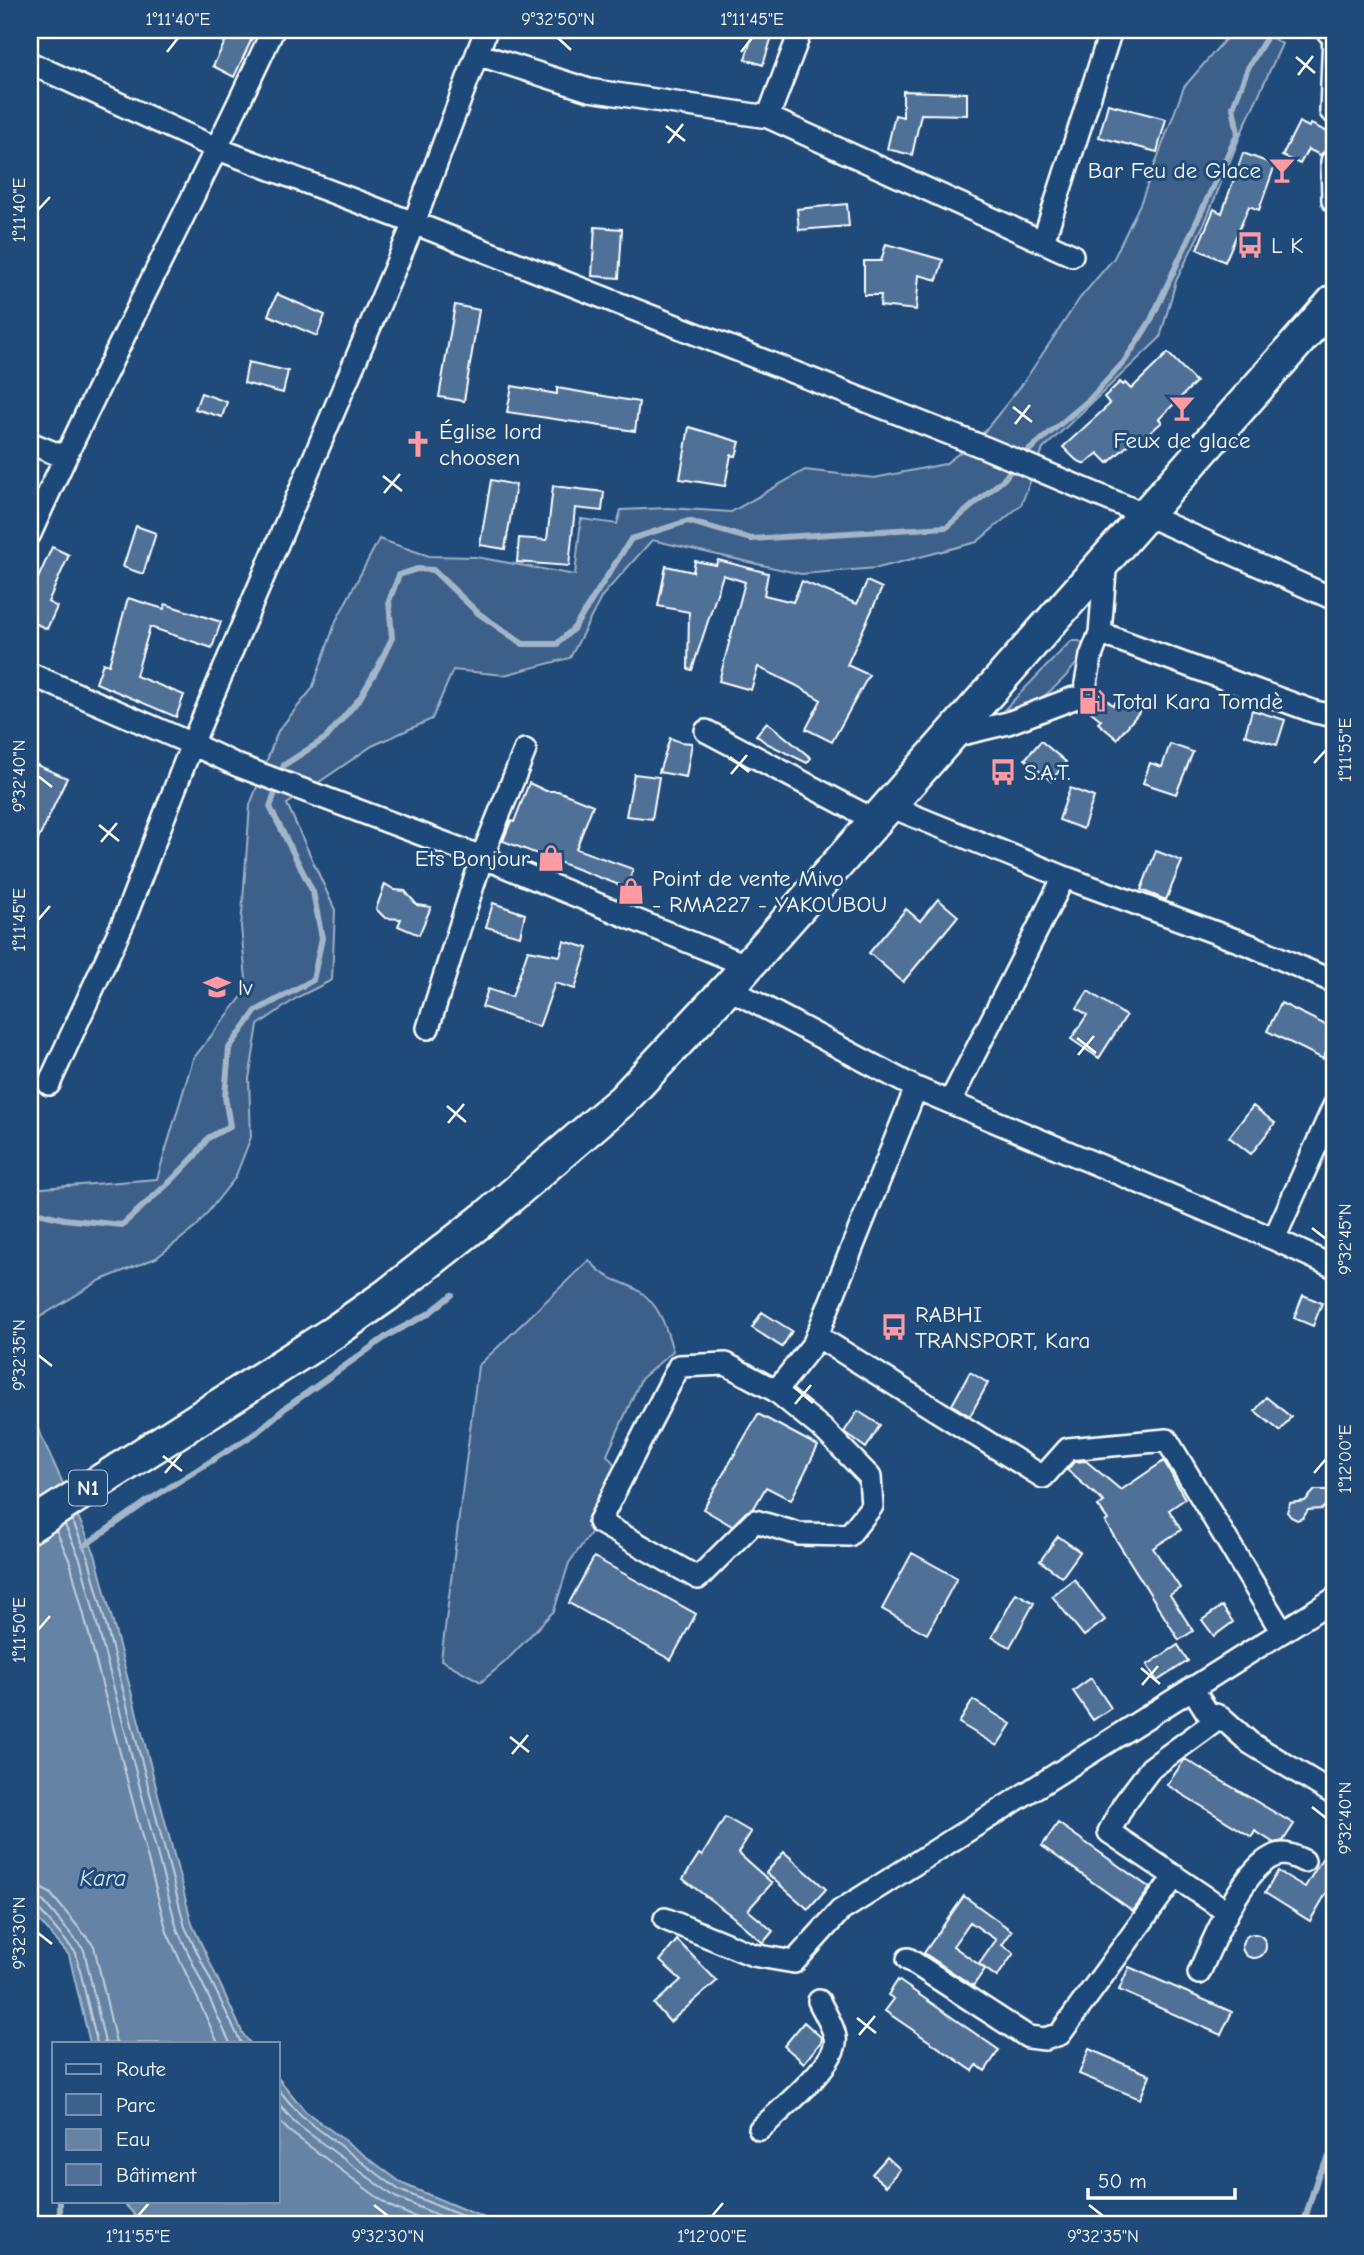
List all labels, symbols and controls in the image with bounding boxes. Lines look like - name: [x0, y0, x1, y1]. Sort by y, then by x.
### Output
- text: 1°11'40"E: [146, 9, 211, 30]
- text: 9°32'50"N: [521, 9, 595, 30]
- text: 1°11'45"E: [720, 9, 784, 30]
- bar icon: Bar Feu de Glace: [1267, 155, 1297, 185]
- place label: Bar Feu de Glace: [1088, 157, 1261, 184]
- text: 1°11'40"E: [9, 177, 30, 242]
- bus stop icon: L K: [1235, 230, 1265, 260]
- place label: L K: [1271, 232, 1303, 259]
- bar icon: Feux de glace: [1167, 393, 1197, 423]
- place label: Église lord choosen: [439, 418, 542, 471]
- place label: Feux de glace: [1114, 427, 1250, 454]
- church icon: Église lord choosen: [403, 429, 433, 459]
- fuel station icon: Total Kara Tomdè: [1077, 686, 1107, 716]
- place label: Total Kara Tomdè: [1113, 688, 1283, 715]
- text: 1°11'55"E: [1335, 718, 1356, 782]
- text: 9°32'40"N: [9, 740, 30, 812]
- bus stop icon: S.A.T.: [988, 757, 1018, 787]
- place label: S.A.T.: [1024, 759, 1071, 786]
- shop icon: Ets Bonjour: [536, 843, 566, 873]
- place label: Ets Bonjour: [415, 845, 531, 872]
- place label: Point de vente Mivo - RMA227 - YAKOUBOU: [652, 865, 887, 918]
- shop icon: Point de vente Mivo - RMA227 - YAKOUBOU: [616, 876, 646, 906]
- text: 1°11'45"E: [9, 888, 30, 952]
- school or university icon: lv: [202, 972, 232, 1002]
- place label: lv: [238, 974, 253, 1001]
- text: 9°32'45"N: [1335, 1203, 1356, 1275]
- place label: RABHI TRANSPORT, Kara: [915, 1301, 1090, 1354]
- bus stop icon: RABHI TRANSPORT, Kara: [879, 1312, 909, 1342]
- text: 9°32'35"N: [9, 1319, 30, 1391]
- text: 1°12'00"E: [1335, 1424, 1356, 1494]
- road number: N1: [69, 1470, 107, 1506]
- text: 1°11'50"E: [9, 1597, 30, 1663]
- text: 9°32'40"N: [1335, 1782, 1356, 1854]
- water label: Kara: [80, 1864, 126, 1892]
- text: 9°32'30"N: [9, 1897, 30, 1969]
- legend: [52, 2042, 280, 2202]
- text: Route: [116, 2057, 166, 2081]
- text: Parc: [116, 2093, 156, 2117]
- text: Eau: [116, 2127, 150, 2151]
- scale bar: [1088, 2157, 1234, 2201]
- text: Bâtiment: [116, 2163, 197, 2187]
- text: 50 m: [1098, 2169, 1147, 2193]
- text: 1°11'55"E: [106, 2226, 170, 2247]
- text: 9°32'30"N: [352, 2226, 424, 2247]
- text: 1°12'00"E: [677, 2226, 747, 2247]
- text: 9°32'35"N: [1067, 2226, 1139, 2247]

